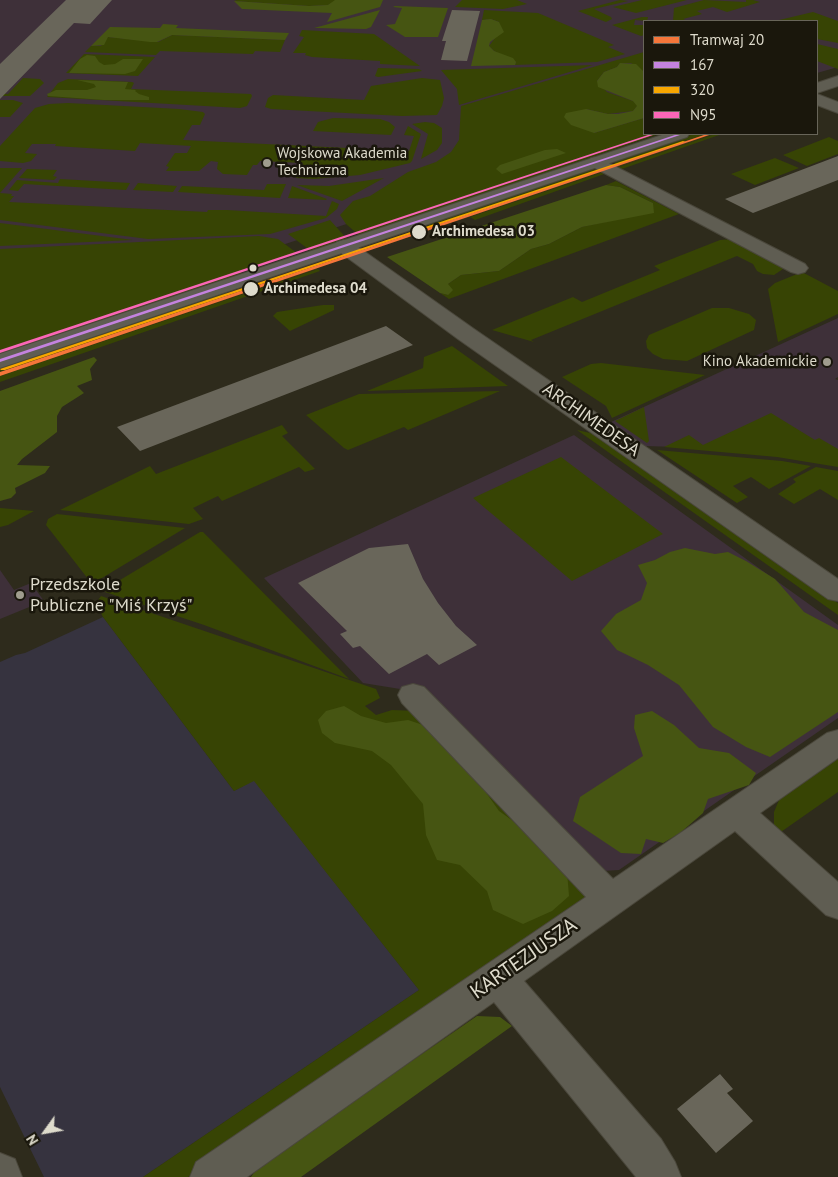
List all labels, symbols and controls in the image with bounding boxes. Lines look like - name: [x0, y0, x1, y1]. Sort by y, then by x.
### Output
- legend: [643, 20, 818, 135]
- text: Tramwaj 20: [690, 30, 764, 49]
- text: 167: [690, 55, 715, 74]
- text: 320: [690, 80, 715, 99]
- text: N95: [690, 105, 716, 124]
- place label: Wojskowa Akademia Techniczna: [277, 145, 407, 180]
- marker: Wojskowa Akademia Techniczna: [261, 157, 273, 169]
- marker: Archimedesa 03: [410, 223, 428, 241]
- place label: Archimedesa 03: [432, 223, 535, 241]
- unlabelled marker: [248, 263, 258, 273]
- marker: Archimedesa 04: [242, 280, 260, 298]
- place label: Archimedesa 04: [264, 280, 367, 298]
- place label: Kino Akademickie: [703, 353, 817, 371]
- marker: Kino Akademickie: [821, 356, 833, 368]
- street label: ARCHIMEDESA: [538, 379, 644, 461]
- place label: Przedszkole Publiczne "Miś Krzyś": [30, 574, 193, 616]
- marker: Przedszkole Publiczne "Miś Krzyś": [14, 589, 26, 601]
- street label: KARTEZJUSZA: [466, 913, 582, 1005]
- north arrow: [20, 1107, 70, 1157]
- text: N: [22, 1131, 42, 1149]

